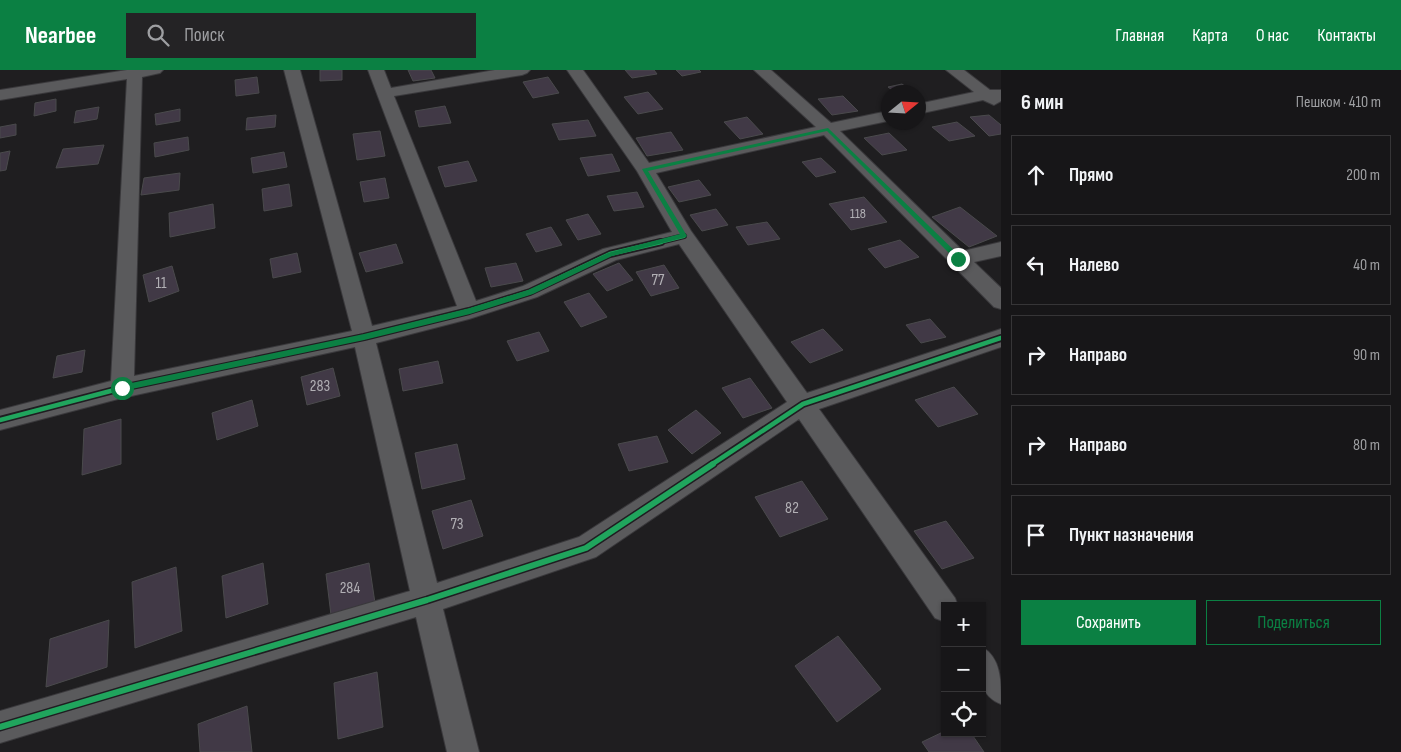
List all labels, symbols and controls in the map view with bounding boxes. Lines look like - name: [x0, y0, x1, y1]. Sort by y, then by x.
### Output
- search box: [126, 13, 476, 58]
- text: Nearbee: [25, 21, 96, 50]
- icon: search: [144, 21, 172, 49]
- text: Поиск: [184, 24, 224, 47]
- text: Главная: [1115, 25, 1164, 46]
- text: Карта: [1192, 25, 1228, 46]
- text: О нас: [1256, 25, 1289, 46]
- text: Контакты: [1317, 25, 1376, 46]
- north arrow: [881, 85, 926, 130]
- text: 6 мин: [1021, 90, 1063, 115]
- text: Пешком · 410 m: [1296, 93, 1381, 112]
- icon: ahead: [1022, 161, 1050, 189]
- text: Прямо: [1069, 164, 1113, 187]
- text: 200 m: [1346, 166, 1380, 185]
- house number: 118: [850, 205, 866, 222]
- route end: [947, 248, 970, 271]
- icon: left: [1022, 251, 1050, 279]
- text: Налево: [1069, 254, 1119, 277]
- text: 40 m: [1353, 256, 1380, 275]
- house number: 77: [652, 271, 665, 290]
- house number: 11: [155, 274, 167, 293]
- icon: right: [1022, 341, 1050, 369]
- text: Направо: [1069, 344, 1127, 367]
- text: 90 m: [1353, 346, 1380, 365]
- route start: [111, 377, 134, 400]
- house number: 283: [310, 377, 330, 396]
- icon: right: [1022, 431, 1050, 459]
- text: Направо: [1069, 434, 1127, 457]
- text: 80 m: [1353, 436, 1380, 455]
- house number: 82: [785, 499, 799, 518]
- house number: 73: [450, 515, 464, 534]
- icon: arrive: [1022, 521, 1050, 549]
- text: Пункт назначения: [1069, 524, 1194, 547]
- house number: 284: [340, 579, 361, 598]
- button: Сохранить: [1021, 600, 1196, 645]
- button: Поделиться: [1206, 600, 1381, 645]
- map controls: [941, 602, 986, 737]
- button: +: [941, 602, 986, 647]
- button: −: [941, 647, 986, 692]
- button: locate: [941, 692, 986, 737]

